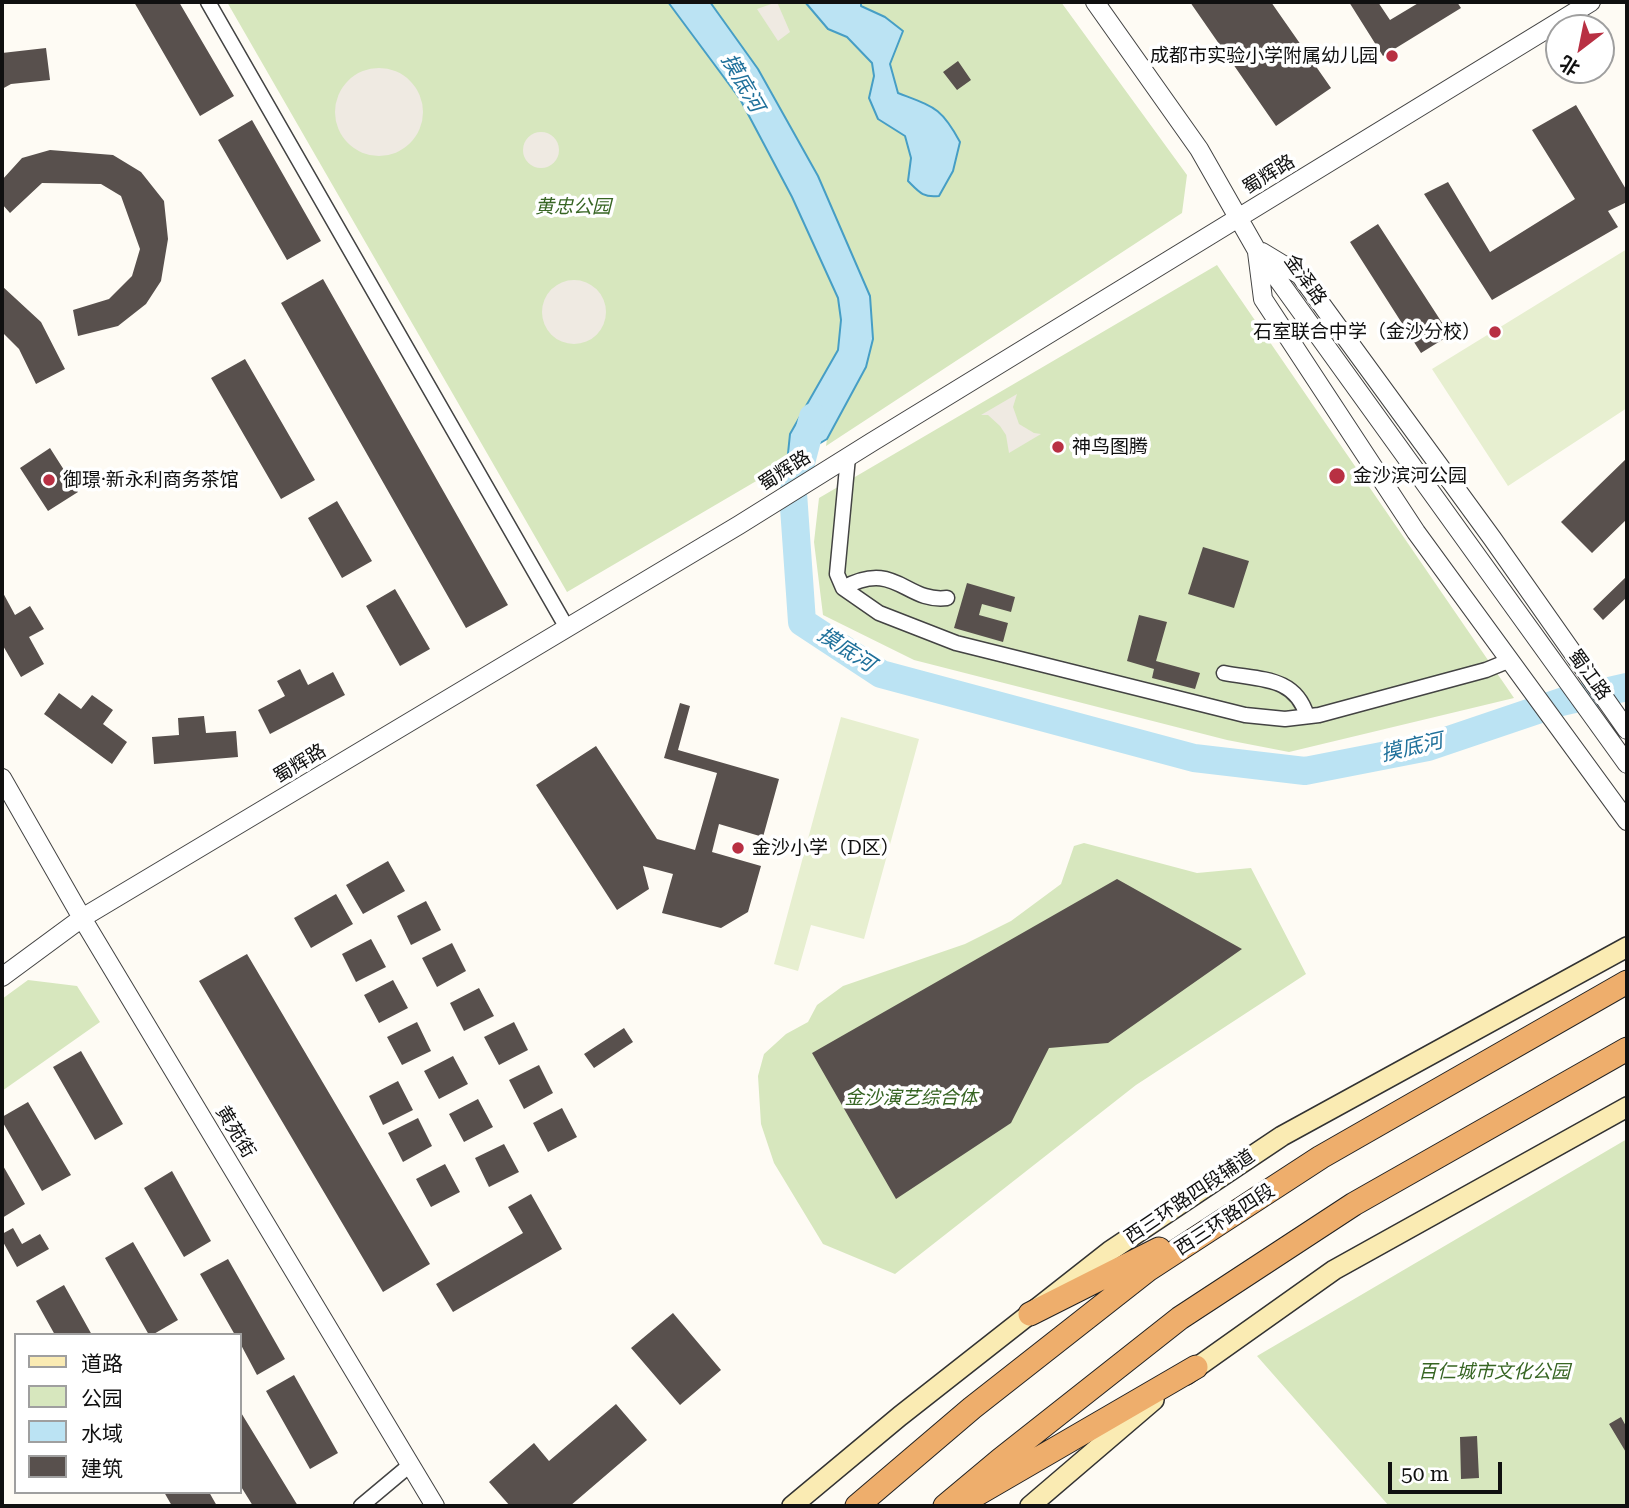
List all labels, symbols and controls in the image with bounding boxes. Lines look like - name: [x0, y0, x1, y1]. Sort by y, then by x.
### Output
- north arrow: [1545, 14, 1615, 84]
- place label: 成都市实验小学附属幼儿园: [1150, 45, 1378, 67]
- marker: 成都市实验小学附属幼儿园: [1384, 48, 1400, 64]
- water label: 摸底河: [715, 49, 769, 117]
- text: 北: [1556, 51, 1584, 80]
- street label: 蜀辉路: [1239, 150, 1299, 200]
- park label: 黄忠公园: [535, 196, 611, 218]
- street label: 金泽路: [1279, 250, 1331, 310]
- place label: 石室联合中学（金沙分校）: [1253, 321, 1481, 343]
- marker: 石室联合中学（金沙分校）: [1487, 324, 1503, 340]
- place label: 神鸟图腾: [1072, 436, 1148, 458]
- marker: 神鸟图腾: [1050, 439, 1066, 455]
- street label: 蜀辉路: [755, 446, 815, 496]
- place label: 金沙滨河公园: [1353, 465, 1467, 487]
- marker: 金沙滨河公园: [1327, 466, 1347, 486]
- place label: 御璟·新永利商务茶馆: [63, 469, 239, 491]
- marker: 御璟·新永利商务茶馆: [41, 472, 57, 488]
- water label: 摸底河: [813, 622, 879, 678]
- street label: 蜀江路: [1563, 645, 1615, 705]
- water label: 摸底河: [1378, 729, 1446, 767]
- street label: 蜀辉路: [270, 740, 330, 788]
- place label: 金沙小学（D区）: [752, 837, 900, 859]
- marker: 金沙小学（D区）: [730, 840, 746, 856]
- park label: 金沙演艺综合体: [845, 1087, 977, 1109]
- street label: 黄苑街: [211, 1102, 259, 1162]
- street label: 西三环路四段辅道: [1121, 1145, 1259, 1249]
- street label: 西三环路四段: [1171, 1179, 1279, 1261]
- legend: [14, 1333, 242, 1494]
- text: 道路: [81, 1352, 123, 1376]
- park label: 百仁城市文化公园: [1418, 1361, 1570, 1383]
- text: 公园: [81, 1387, 123, 1411]
- text: 水域: [81, 1422, 123, 1446]
- scale bar: [1391, 1448, 1505, 1492]
- text: 建筑: [81, 1457, 123, 1481]
- text: 50 m: [1401, 1462, 1449, 1486]

